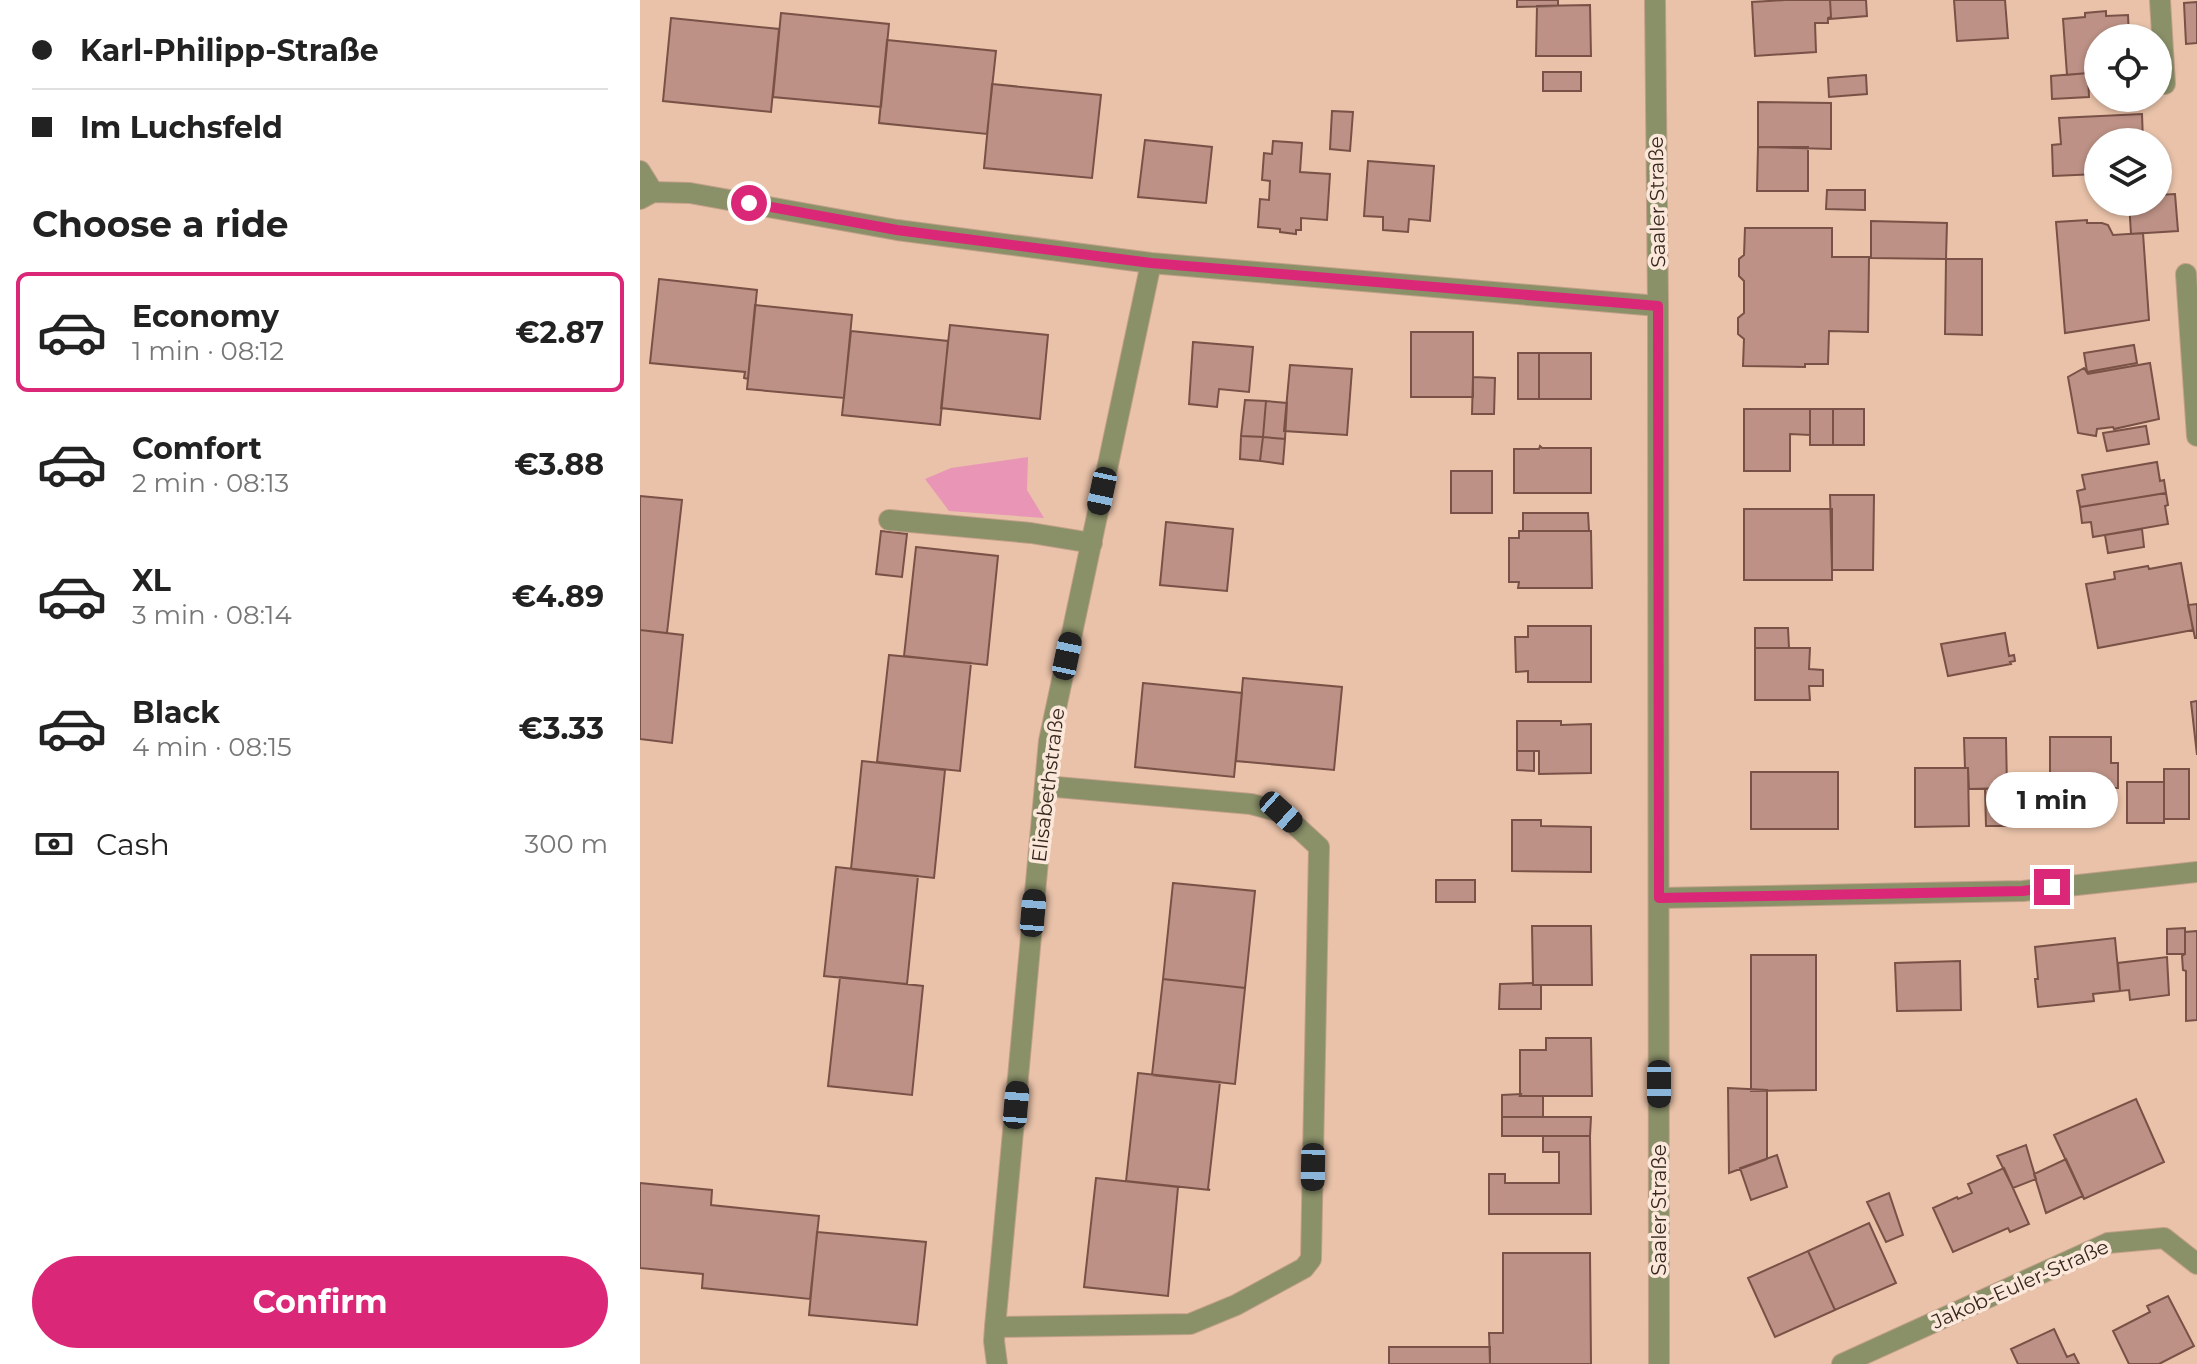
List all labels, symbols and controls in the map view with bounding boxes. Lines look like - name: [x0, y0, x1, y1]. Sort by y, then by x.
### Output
- map controls: [2084, 24, 2172, 216]
- button: locate: [2084, 24, 2172, 112]
- text: Karl-Philipp-Straße: [80, 32, 379, 69]
- text: Im Luchsfeld: [80, 109, 283, 146]
- button: layers: [2084, 128, 2172, 216]
- street label: Saaler Straße: [1644, 136, 1670, 268]
- route start: [731, 185, 767, 221]
- text: Choose a ride: [32, 202, 289, 246]
- icon: car: [36, 296, 108, 368]
- text: Economy: [132, 298, 279, 335]
- text: €2.87: [515, 314, 604, 351]
- text: 1 min · 08:12: [132, 335, 284, 367]
- icon: car: [36, 428, 108, 500]
- text: Comfort: [132, 430, 262, 467]
- text: €3.88: [514, 446, 604, 483]
- car: [1085, 465, 1119, 517]
- text: 2 min · 08:13: [132, 467, 289, 499]
- icon: car: [36, 560, 108, 632]
- text: XL: [132, 562, 171, 599]
- text: €4.89: [512, 578, 604, 615]
- text: 3 min · 08:14: [132, 599, 292, 631]
- car: [1050, 630, 1084, 682]
- icon: car: [36, 692, 108, 764]
- text: Black: [132, 694, 220, 731]
- street label: Elisabethstraße: [1027, 706, 1069, 864]
- text: €3.33: [518, 710, 604, 747]
- text: 4 min · 08:15: [132, 731, 292, 763]
- callout: 1 min: [1986, 771, 2118, 827]
- text: 1 min: [2017, 784, 2087, 816]
- car: [1255, 787, 1307, 837]
- icon: cash: [32, 822, 76, 866]
- text: Cash: [96, 826, 170, 863]
- text: 300 m: [525, 828, 608, 860]
- route end: [2034, 869, 2070, 905]
- car: [1019, 888, 1047, 938]
- car: [1647, 1060, 1671, 1108]
- car: [1002, 1080, 1030, 1130]
- car: [1301, 1143, 1325, 1191]
- street label: Saaler Straße: [1647, 1144, 1671, 1276]
- street label: Jakob-Euler-Straße: [1927, 1234, 2112, 1334]
- button: Confirm: [32, 1256, 608, 1348]

